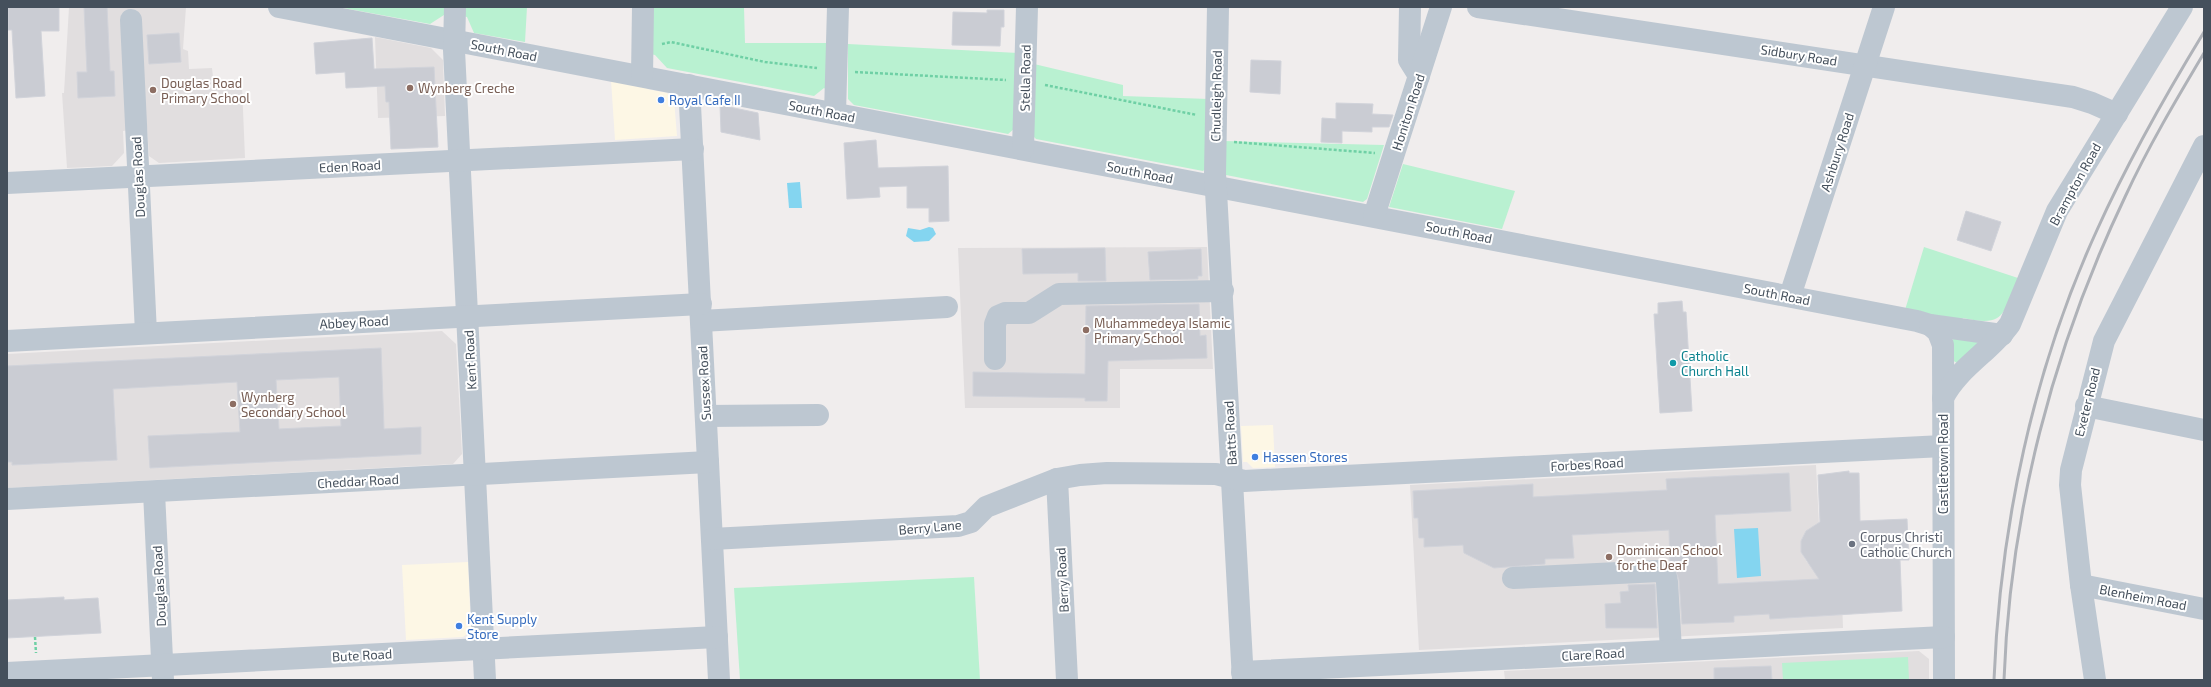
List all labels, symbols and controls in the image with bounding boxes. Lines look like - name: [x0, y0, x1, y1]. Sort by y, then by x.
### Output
- street label: South Road: [469, 36, 539, 64]
- street label: Sidbury Road: [1760, 41, 1838, 69]
- street label: Stella Road: [1016, 44, 1034, 112]
- street label: Chudleigh Road: [1207, 50, 1225, 142]
- street label: Honiton Road: [1388, 72, 1428, 152]
- place label: Douglas Road Primary School: [161, 75, 250, 106]
- place label: Wynberg Creche: [418, 80, 515, 96]
- marker: Wynberg Creche: [405, 83, 415, 93]
- marker: Douglas Road Primary School: [148, 85, 158, 95]
- place label: Royal Cafe II: [669, 92, 741, 108]
- marker: Royal Cafe II: [656, 95, 666, 105]
- street label: South Road: [787, 97, 857, 125]
- street label: Ashbury Road: [1817, 111, 1857, 193]
- street label: Douglas Road: [128, 136, 148, 218]
- street label: Brampton Road: [2046, 140, 2104, 228]
- street label: Eden Road: [319, 156, 381, 176]
- street label: South Road: [1105, 158, 1175, 186]
- street label: South Road: [1424, 218, 1494, 246]
- street label: South Road: [1742, 280, 1812, 308]
- street label: Abbey Road: [319, 312, 389, 332]
- place label: Muhammedeya Islamic Primary School: [1094, 315, 1230, 346]
- marker: Muhammedeya Islamic Primary School: [1081, 325, 1091, 335]
- street label: Kent Road: [460, 330, 480, 390]
- street label: Sussex Road: [694, 345, 714, 421]
- place label: Catholic Church Hall: [1681, 348, 1749, 379]
- marker: Catholic Church Hall: [1668, 358, 1678, 368]
- street label: Exeter Road: [2071, 366, 2103, 438]
- place label: Wynberg Secondary School: [241, 389, 346, 420]
- marker: Wynberg Secondary School: [228, 399, 238, 409]
- street label: Batts Road: [1220, 400, 1240, 466]
- street label: Castletown Road: [1935, 414, 1951, 514]
- place label: Hassen Stores: [1263, 449, 1348, 465]
- marker: Hassen Stores: [1250, 452, 1260, 462]
- street label: Forbes Road: [1550, 454, 1624, 474]
- street label: Cheddar Road: [317, 471, 399, 491]
- street label: Berry Lane: [898, 516, 962, 538]
- place label: Corpus Christi Catholic Church: [1860, 529, 1952, 560]
- marker: Corpus Christi Catholic Church: [1847, 539, 1857, 549]
- place label: Dominican School for the Deaf: [1617, 542, 1722, 573]
- street label: Douglas Road: [149, 545, 169, 627]
- street label: Berry Road: [1052, 547, 1072, 613]
- marker: Dominican School for the Deaf: [1604, 552, 1614, 562]
- street label: Blenheim Road: [2098, 581, 2188, 613]
- place label: Kent Supply Store: [467, 611, 537, 642]
- marker: Kent Supply Store: [454, 621, 464, 631]
- street label: Clare Road: [1561, 644, 1625, 664]
- street label: Bute Road: [331, 645, 393, 665]

